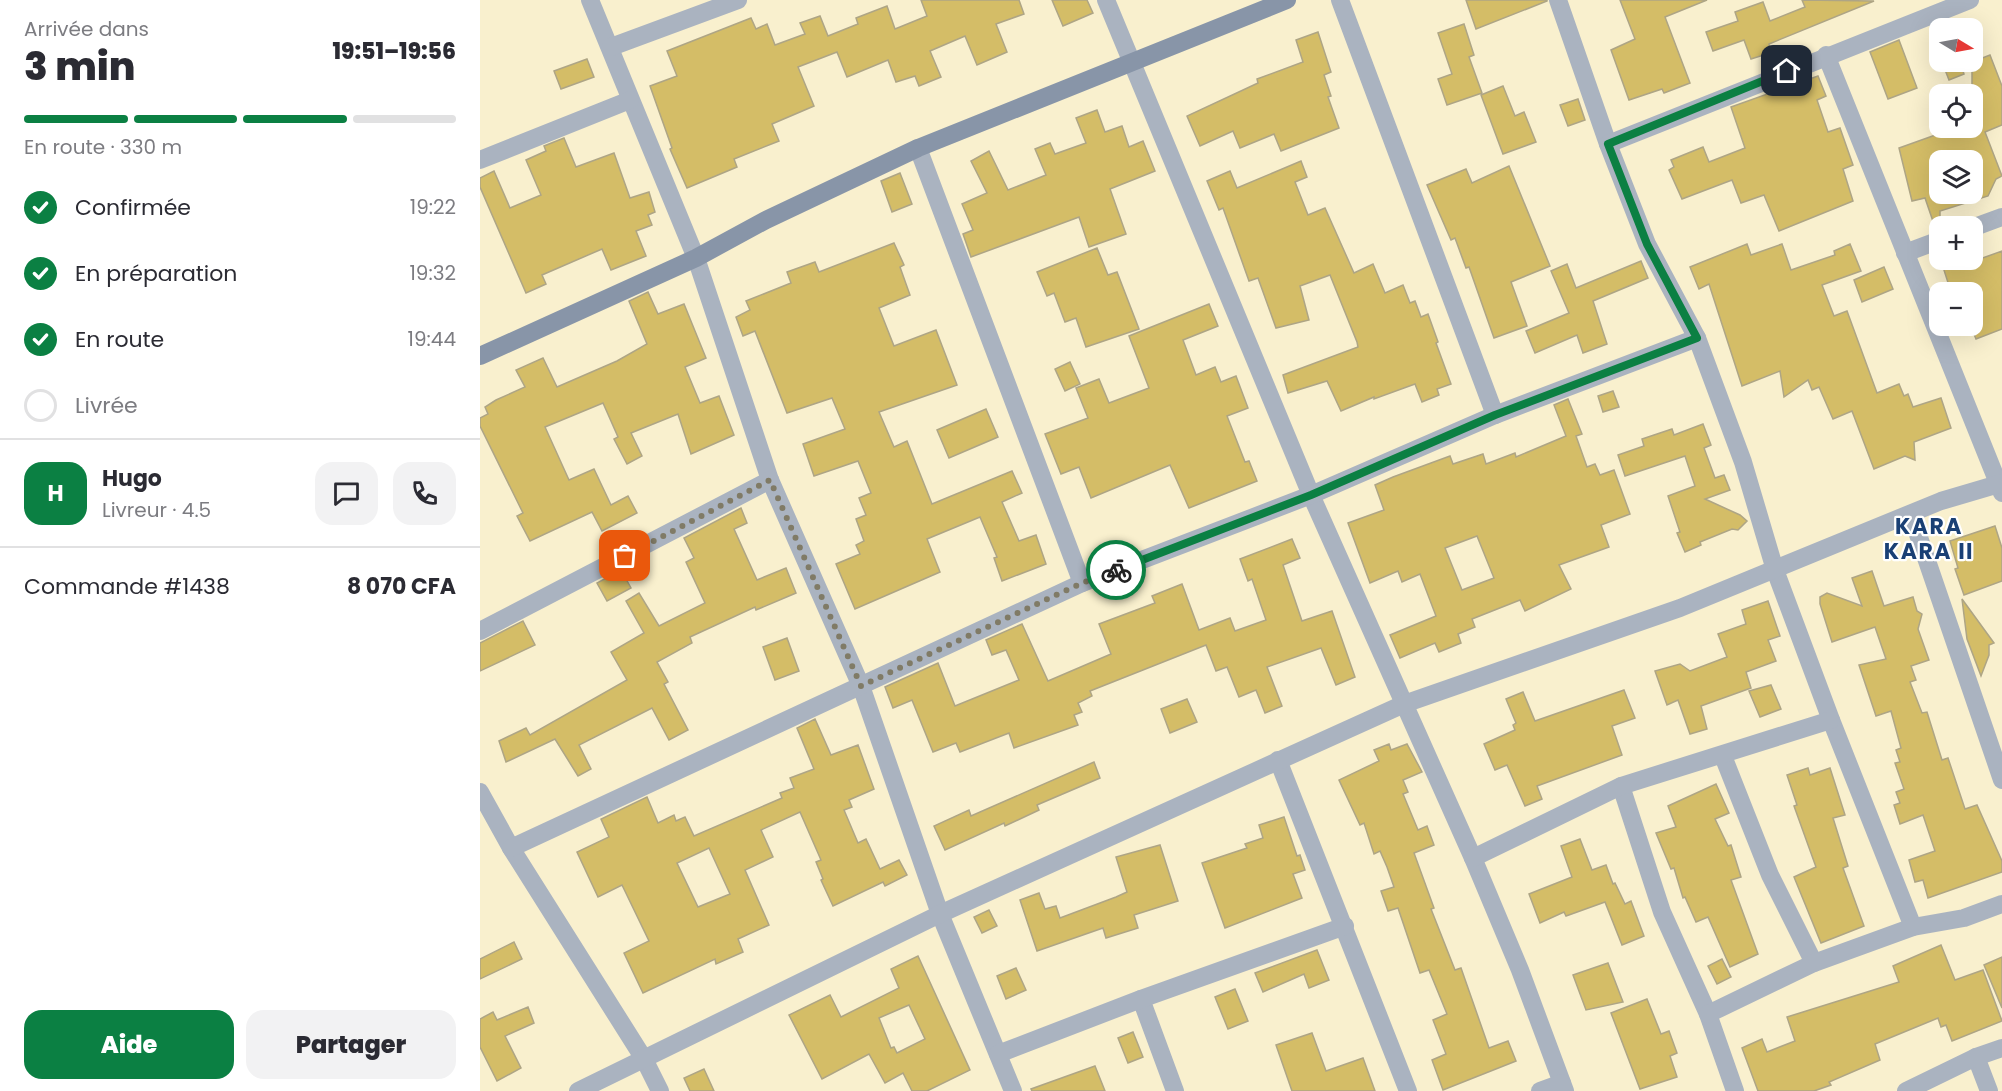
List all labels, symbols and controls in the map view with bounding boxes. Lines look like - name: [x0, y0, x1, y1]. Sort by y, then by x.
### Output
- text: Arrivée dans: [24, 15, 149, 43]
- north arrow: [1929, 18, 1983, 72]
- map controls: [1929, 18, 1983, 336]
- text: 19:51–19:56: [333, 36, 456, 67]
- text: 3 min: [24, 39, 136, 94]
- pin: [1761, 45, 1812, 96]
- icon: home: [1770, 54, 1803, 87]
- button: locate: [1929, 84, 1983, 138]
- text: En route · 330 m: [24, 133, 182, 161]
- button: layers: [1929, 150, 1983, 204]
- icon: check: [24, 191, 57, 224]
- text: Confirmée: [75, 192, 191, 223]
- text: 19:22: [410, 193, 456, 221]
- button: +: [1929, 216, 1983, 270]
- icon: check: [24, 257, 57, 290]
- text: En préparation: [75, 258, 237, 289]
- text: 19:32: [409, 259, 456, 287]
- button: −: [1929, 282, 1983, 336]
- icon: check: [24, 323, 57, 356]
- text: En route: [75, 324, 164, 355]
- text: 19:44: [408, 325, 456, 353]
- text: Livrée: [75, 390, 138, 421]
- button: chat: [315, 462, 378, 525]
- button: phone: [393, 462, 456, 525]
- text: Hugo: [102, 463, 162, 494]
- text: H: [47, 478, 64, 509]
- text: Livreur · 4.5: [102, 496, 211, 524]
- district label: KARA KARA II: [1884, 511, 1974, 567]
- pin: [599, 530, 650, 581]
- icon: bag: [608, 539, 641, 572]
- courier: [1086, 540, 1146, 600]
- icon: bike: [1100, 554, 1133, 587]
- text: Commande #1438: [24, 571, 230, 602]
- text: 8 070 CFA: [347, 571, 456, 602]
- button: Aide: [24, 1010, 234, 1079]
- button: Partager: [246, 1010, 456, 1079]

